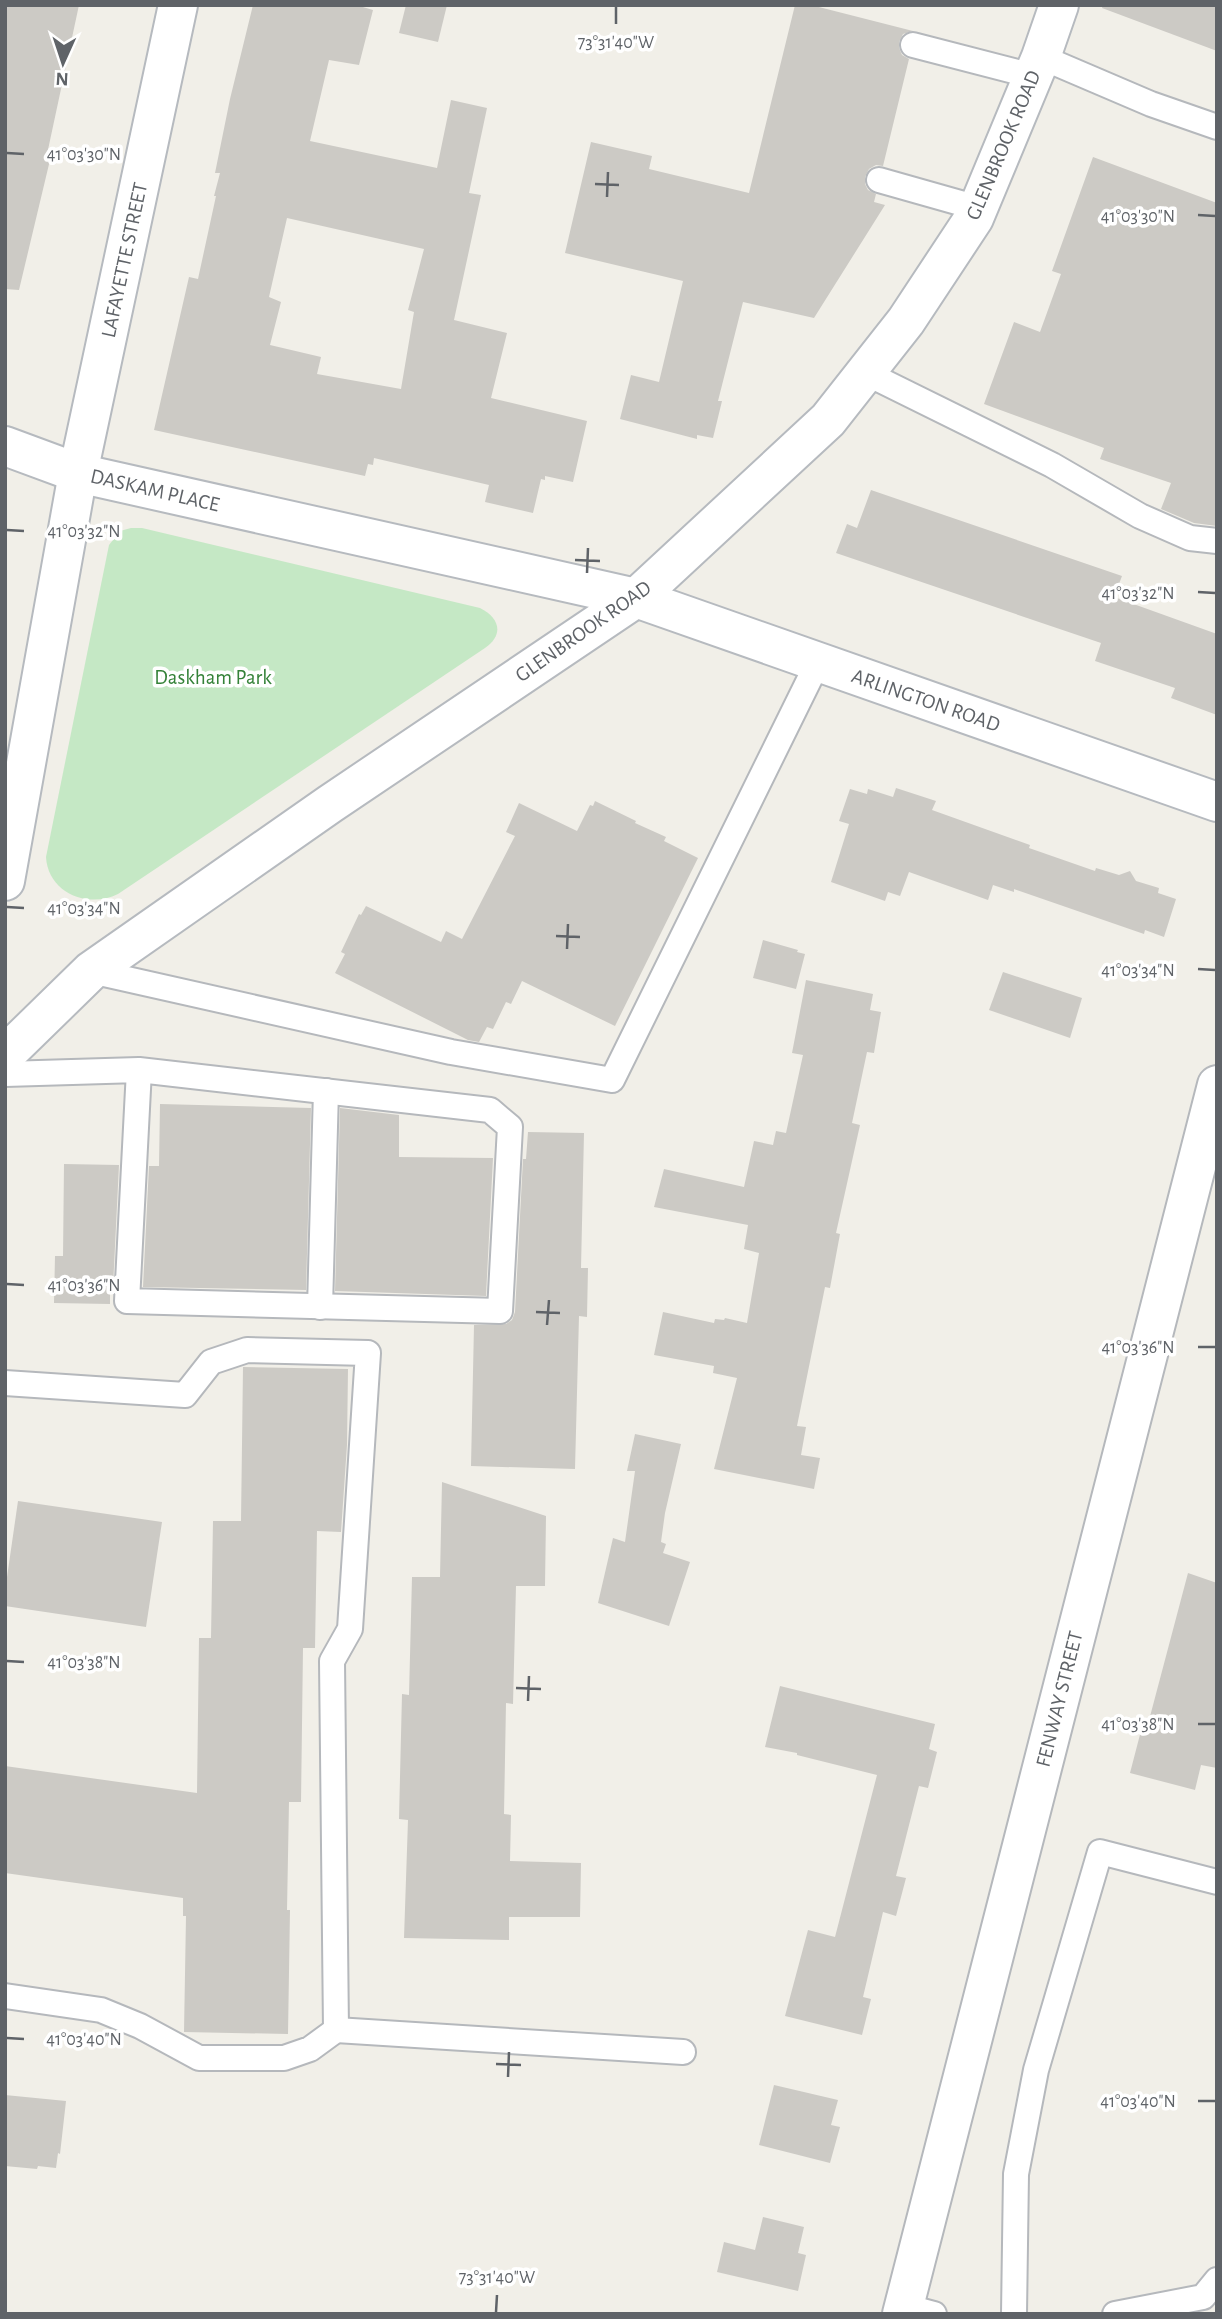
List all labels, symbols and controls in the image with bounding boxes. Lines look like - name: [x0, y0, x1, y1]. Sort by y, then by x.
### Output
- north arrow: [28, 28, 98, 98]
- text: 73°31'40"W: [578, 34, 654, 52]
- street label: GLENBROOK ROAD: [962, 67, 1044, 223]
- text: N: [55, 69, 69, 88]
- text: 41°03'30"N: [47, 146, 121, 164]
- street label: LAFAYETTE STREET: [98, 181, 151, 340]
- text: 41°03'30"N: [1101, 208, 1175, 226]
- street label: DASKAM PLACE: [88, 465, 221, 516]
- text: 41°03'32"N: [48, 523, 120, 541]
- street label: GLENBROOK ROAD: [512, 577, 655, 686]
- text: 41°03'32"N: [1102, 585, 1174, 603]
- street label: ARLINGTON ROAD: [849, 665, 1003, 736]
- park label: Daskham Park: [154, 667, 272, 688]
- text: 41°03'34"N: [47, 900, 121, 918]
- text: 41°03'34"N: [1101, 962, 1175, 980]
- text: 41°03'36"N: [47, 1277, 121, 1295]
- text: 41°03'36"N: [1101, 1339, 1175, 1357]
- street label: FENWAY STREET: [1032, 1629, 1087, 1769]
- text: 41°03'38"N: [47, 1654, 121, 1672]
- text: 41°03'38"N: [1101, 1716, 1175, 1734]
- text: 41°03'40"N: [46, 2031, 122, 2049]
- text: 41°03'40"N: [1100, 2093, 1176, 2111]
- text: 73°31'40"W: [459, 2269, 535, 2287]

